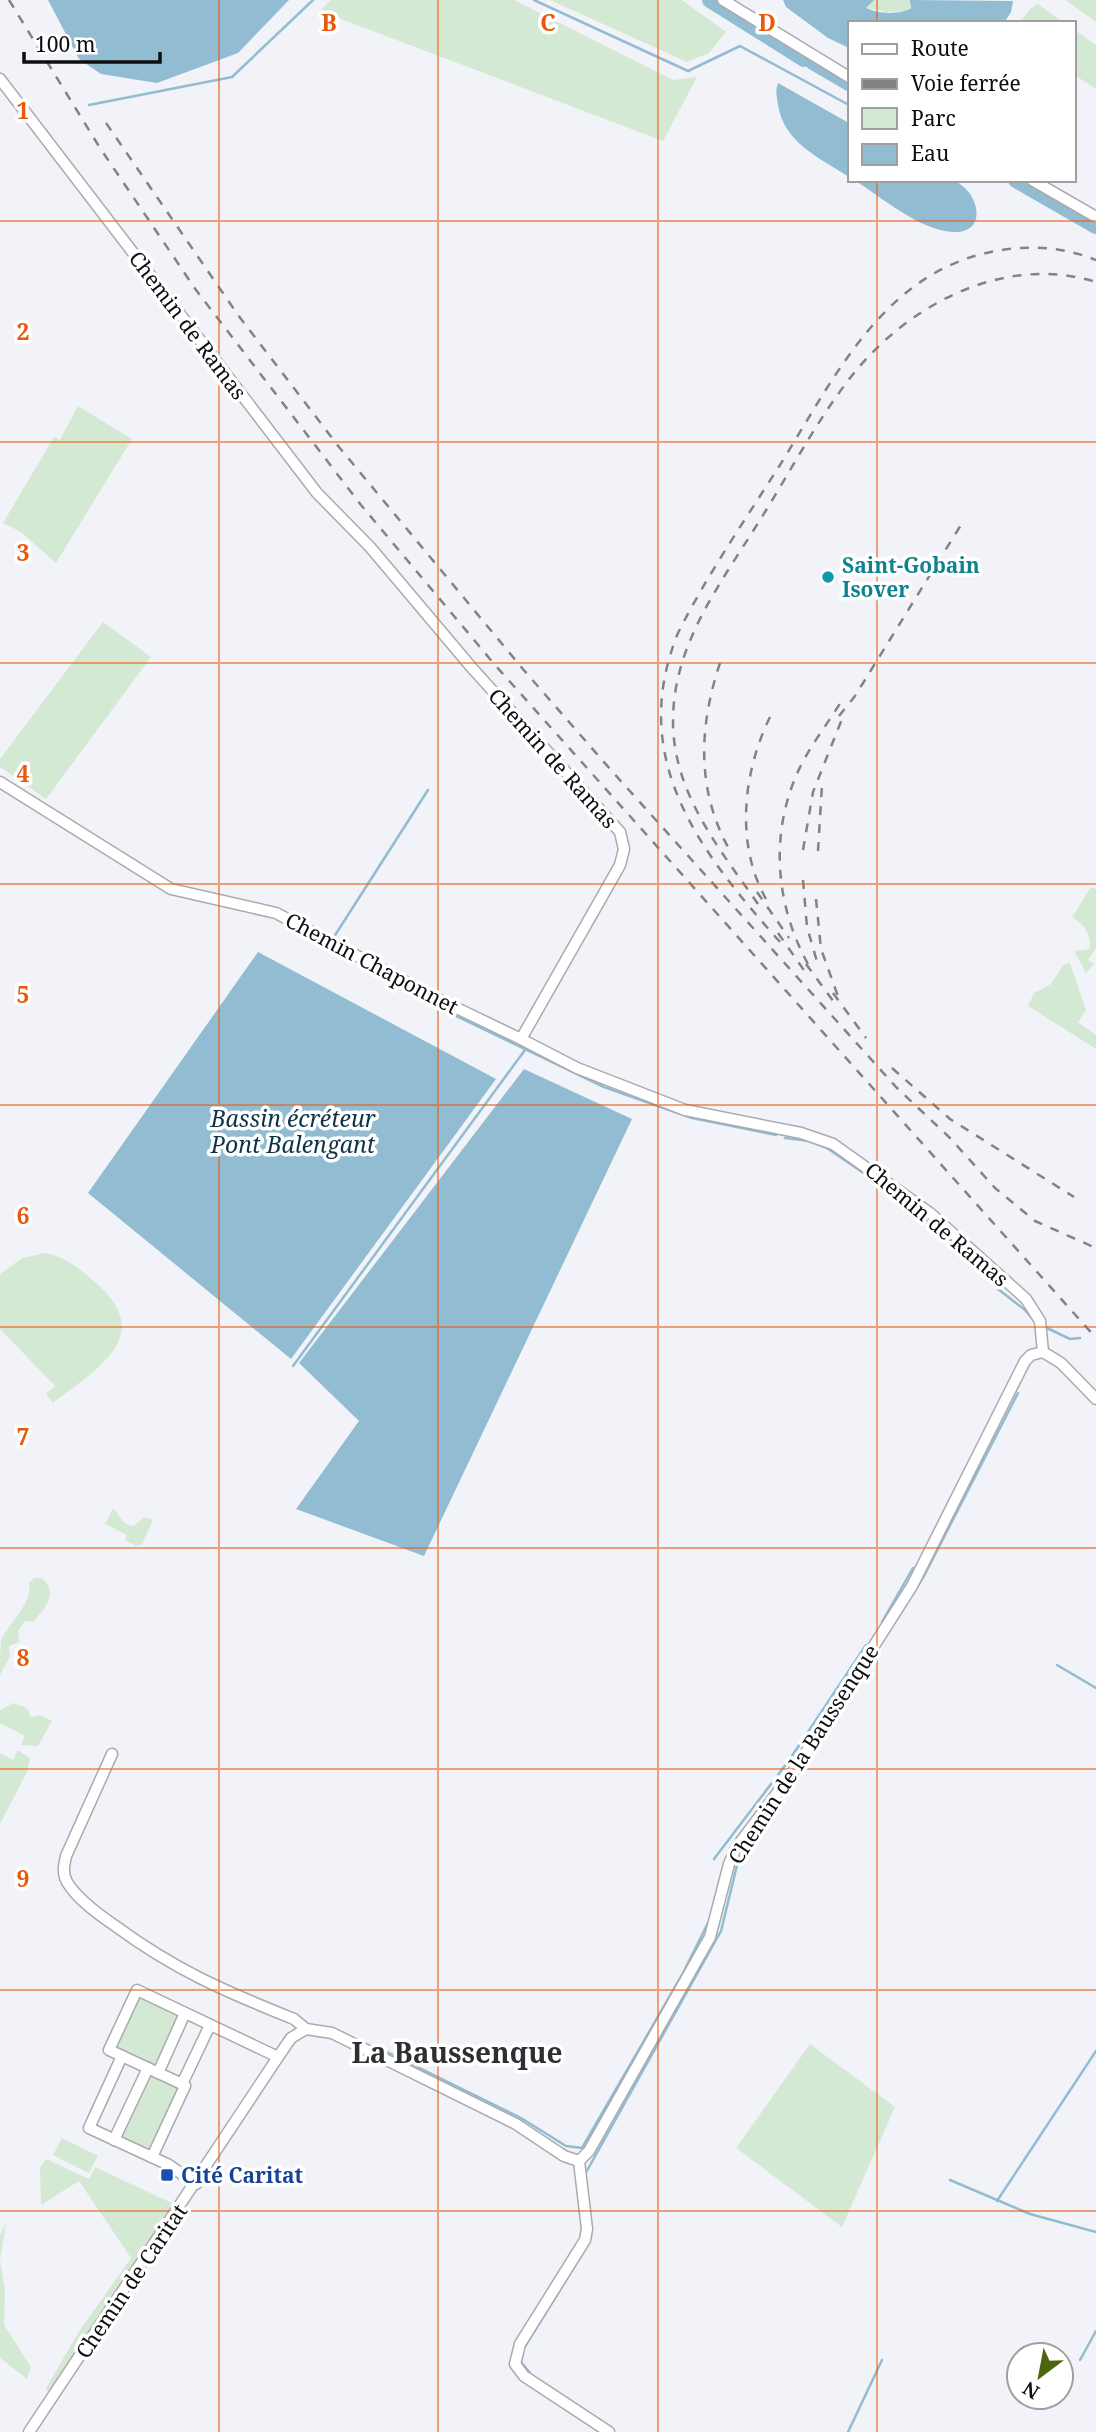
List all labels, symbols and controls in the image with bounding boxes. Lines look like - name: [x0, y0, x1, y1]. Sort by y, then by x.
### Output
- text: B: [321, 6, 337, 38]
- text: C: [540, 6, 556, 38]
- text: D: [758, 6, 776, 38]
- scale bar: [24, 21, 161, 65]
- legend: [848, 21, 1075, 182]
- text: 100 m: [35, 30, 96, 58]
- text: Route: [911, 34, 969, 62]
- text: Voie ferrée: [911, 69, 1021, 97]
- text: 1: [17, 94, 30, 126]
- text: Parc: [911, 104, 956, 132]
- text: Eau: [911, 139, 949, 167]
- street label: Chemin de Ramas: [123, 245, 253, 405]
- text: 2: [17, 315, 30, 347]
- text: 3: [17, 536, 30, 568]
- place label: Saint-Gobain Isover: [842, 551, 980, 603]
- marker: Saint-Gobain Isover: [820, 569, 836, 585]
- street label: Chemin de Ramas: [483, 682, 623, 834]
- text: 4: [17, 757, 30, 789]
- street label: Chemin Chaponnet: [281, 906, 463, 1020]
- text: 5: [17, 978, 30, 1010]
- water label: Bassin écréteur Pont Balengant: [210, 1102, 376, 1160]
- street label: Chemin de Ramas: [859, 1156, 1015, 1292]
- text: 6: [17, 1199, 30, 1231]
- text: 7: [17, 1420, 30, 1452]
- street label: Chemin de la Baussenque: [721, 1639, 885, 1869]
- text: 8: [17, 1641, 30, 1673]
- text: 9: [17, 1862, 30, 1894]
- district label: La Baussenque: [351, 2033, 563, 2071]
- place label: Cité Caritat: [181, 2161, 304, 2189]
- marker: Cité Caritat: [159, 2167, 175, 2183]
- street label: Chemin de Caritat: [69, 2198, 193, 2364]
- north arrow: [1005, 2341, 1075, 2411]
- text: N: [1018, 2375, 1044, 2405]

